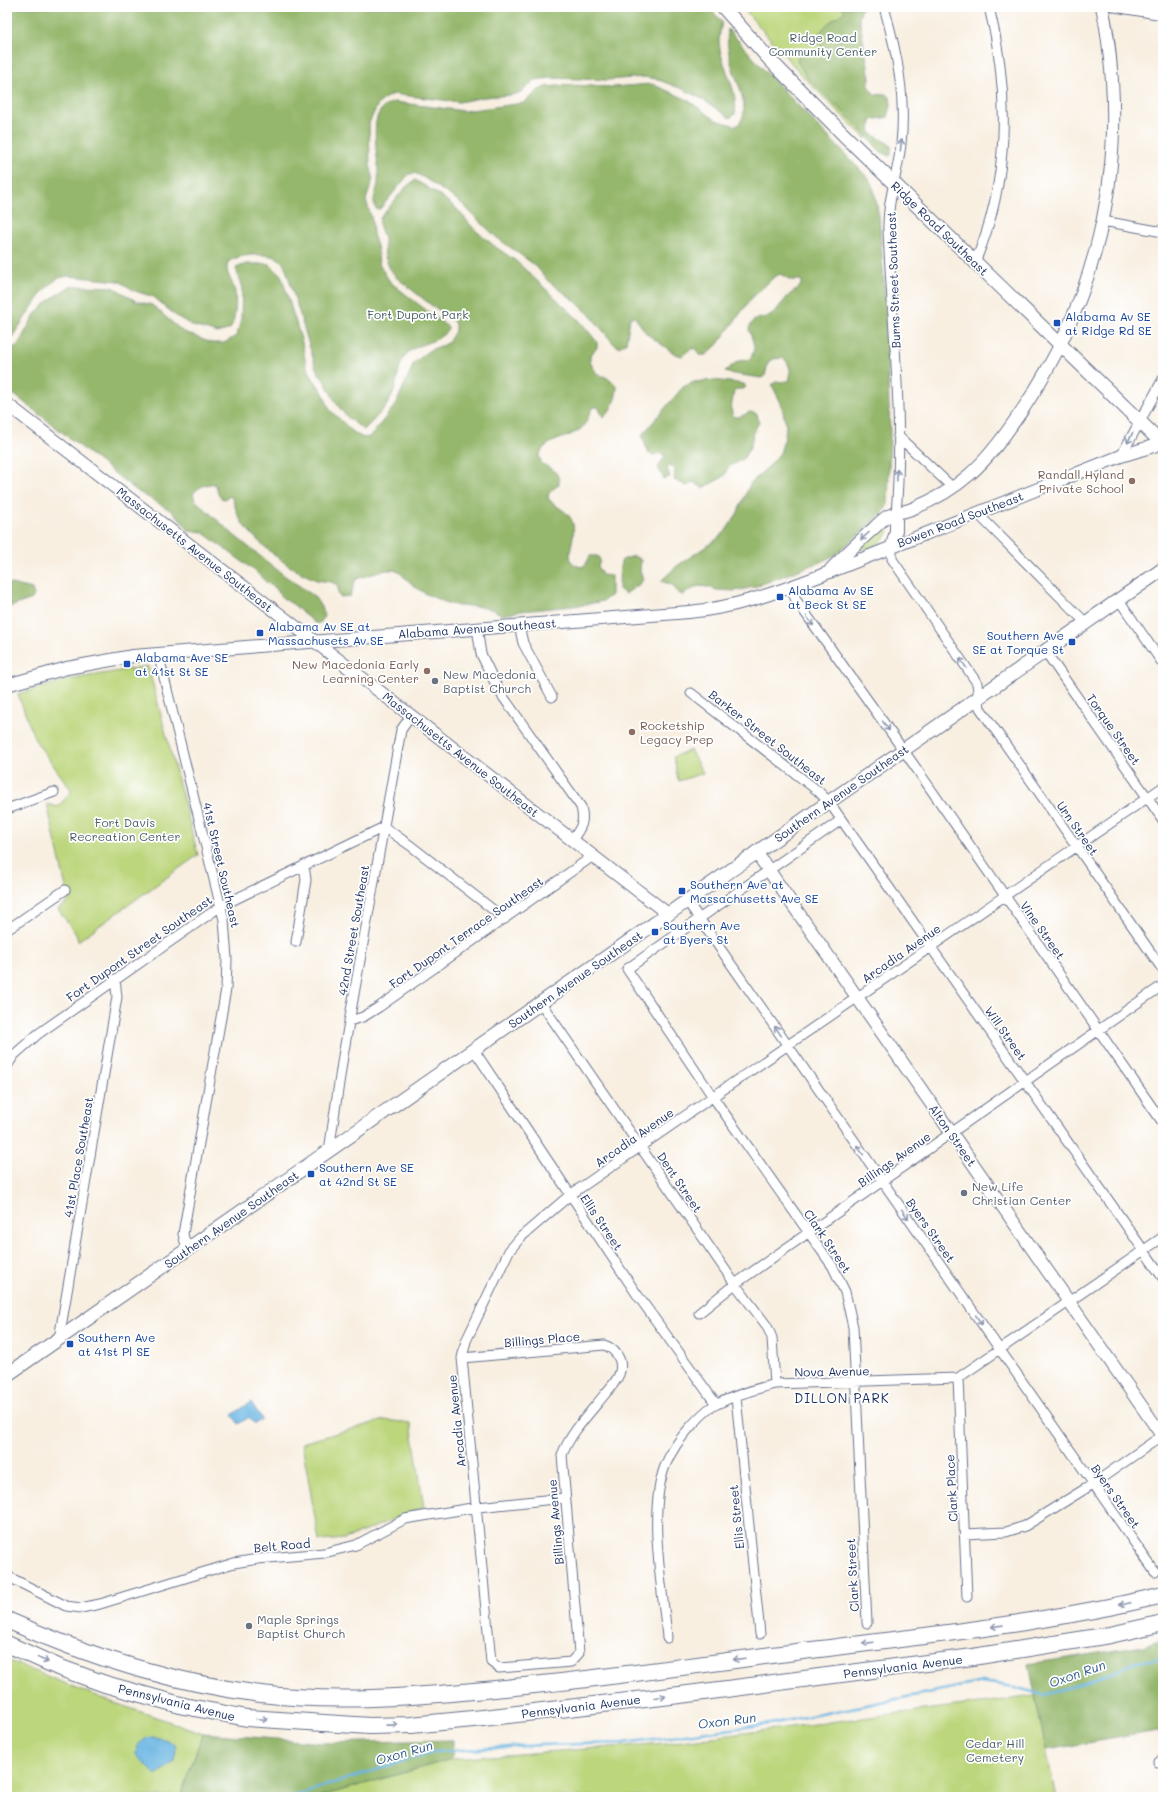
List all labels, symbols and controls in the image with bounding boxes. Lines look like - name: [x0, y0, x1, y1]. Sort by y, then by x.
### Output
- park label: Ridge Road Community Center: [769, 29, 877, 59]
- one-way arrow: [897, 139, 905, 152]
- street label: Ridge Road Southeast: [888, 177, 992, 279]
- street label: Burns Street Southeast: [883, 211, 903, 349]
- park label: Fort Dupont Park: [367, 306, 469, 322]
- place label: Alabama Av SE at Ridge Rd SE: [1065, 308, 1152, 338]
- marker: Alabama Av SE at Ridge Rd SE: [1052, 318, 1062, 328]
- one-way arrow: [1126, 432, 1133, 444]
- place label: Randall Hyland Private School: [1038, 466, 1124, 496]
- one-way arrow: [894, 469, 901, 482]
- marker: Randall Hyland Private School: [1127, 476, 1137, 486]
- street label: Massachusetts Avenue Southeast: [114, 483, 276, 615]
- street label: Bowen Road Southeast: [895, 488, 1025, 550]
- one-way arrow: [860, 532, 870, 541]
- place label: Alabama Av SE at Beck St SE: [788, 582, 874, 612]
- marker: Alabama Av SE at Beck St SE: [775, 592, 785, 602]
- street label: Alabama Avenue Southeast: [397, 614, 557, 642]
- one-way arrow: [806, 615, 814, 626]
- place label: Alabama Av SE at Massachusets Av SE: [268, 618, 384, 648]
- place label: Southern Ave SE at Torque St: [973, 627, 1064, 657]
- marker: Alabama Av SE at Massachusets Av SE: [255, 628, 265, 638]
- marker: Southern Ave SE at Torque St: [1067, 637, 1077, 647]
- place label: Alabama Ave SE at 41st St SE: [135, 649, 228, 679]
- place label: New Macedonia Early Learning Center: [292, 656, 419, 686]
- one-way arrow: [959, 657, 967, 668]
- marker: Alabama Ave SE at 41st St SE: [122, 659, 132, 669]
- marker: New Macedonia Early Learning Center: [422, 666, 432, 676]
- place label: New Macedonia Baptist Church: [443, 666, 536, 696]
- marker: New Macedonia Baptist Church: [430, 676, 440, 686]
- street label: Barker Street Southeast: [706, 686, 830, 788]
- street label: Massachusetts Avenue Southeast: [380, 688, 542, 820]
- street label: Torque Street: [1083, 690, 1145, 768]
- place label: Rocketship Legacy Prep: [640, 717, 714, 747]
- one-way arrow: [882, 721, 890, 732]
- marker: Rocketship Legacy Prep: [627, 727, 637, 737]
- street label: Southern Avenue Southeast: [771, 740, 911, 846]
- street label: Urn Street: [1053, 798, 1103, 858]
- street label: 41st Street Southeast: [200, 801, 244, 929]
- park label: Fort Davis Recreation Center: [69, 814, 181, 844]
- street label: 42nd Street Southeast: [334, 863, 372, 997]
- street label: Fort Dupont Terrace Southeast: [386, 873, 546, 991]
- place label: Southern Ave at Massachusetts Ave SE: [690, 876, 819, 906]
- marker: Southern Ave at Massachusetts Ave SE: [677, 886, 687, 896]
- street label: Fort Dupont Street Southeast: [63, 891, 215, 1005]
- street label: Vine Street: [1017, 898, 1069, 962]
- place label: Southern Ave at Byers St: [663, 917, 740, 947]
- street label: Arcadia Avenue: [858, 920, 944, 986]
- street label: Southern Avenue Southeast: [505, 926, 645, 1032]
- marker: Southern Ave at Byers St: [650, 927, 660, 937]
- street label: Will Street: [982, 1003, 1030, 1063]
- one-way arrow: [774, 1026, 782, 1037]
- street label: 41st Place Southeast: [60, 1096, 96, 1218]
- street label: Alton Street: [926, 1101, 980, 1169]
- street label: Arcadia Avenue: [591, 1104, 677, 1170]
- street label: Billings Avenue: [854, 1128, 934, 1190]
- one-way arrow: [856, 1144, 864, 1155]
- street label: Dent Street: [654, 1149, 706, 1215]
- place label: Southern Ave SE at 42nd St SE: [319, 1159, 414, 1189]
- street label: Southern Avenue Southeast: [161, 1166, 301, 1272]
- marker: Southern Ave SE at 42nd St SE: [306, 1169, 316, 1179]
- place label: New Life Christian Center: [972, 1178, 1071, 1208]
- marker: New Life Christian Center: [959, 1188, 969, 1198]
- street label: Ellis Street: [577, 1191, 627, 1253]
- street label: Byers Street: [903, 1195, 959, 1265]
- street label: Clark Street: [801, 1206, 855, 1276]
- one-way arrow: [901, 1208, 909, 1219]
- one-way arrow: [975, 1314, 983, 1325]
- street label: Billings Place: [503, 1328, 581, 1350]
- place label: Southern Ave at 41st Pl SE: [78, 1329, 155, 1359]
- marker: Southern Ave at 41st Pl SE: [65, 1339, 75, 1349]
- street label: Nova Avenue: [794, 1362, 870, 1380]
- street label: Arcadia Avenue: [443, 1374, 469, 1468]
- district label: DILLON PARK: [794, 1389, 890, 1406]
- street label: Clark Place: [941, 1454, 961, 1522]
- street label: Byers Street: [1088, 1461, 1144, 1531]
- street label: Billings Avenue: [543, 1479, 567, 1565]
- street label: Ellis Street: [725, 1484, 747, 1550]
- street label: Belt Road: [253, 1535, 311, 1555]
- street label: Clark Street: [842, 1538, 862, 1612]
- one-way arrow: [1119, 1600, 1132, 1608]
- place label: Maple Springs Baptist Church: [257, 1611, 345, 1641]
- marker: Maple Springs Baptist Church: [244, 1621, 254, 1631]
- one-way arrow: [991, 1622, 1004, 1630]
- one-way arrow: [862, 1639, 875, 1647]
- street label: Pennsylvania Avenue: [842, 1651, 964, 1681]
- water label: Oxon Run: [1047, 1655, 1107, 1691]
- one-way arrow: [36, 1656, 48, 1664]
- one-way arrow: [733, 1656, 746, 1663]
- street label: Pennsylvania Avenue: [117, 1680, 237, 1724]
- street label: Pennsylvania Avenue: [520, 1691, 642, 1721]
- one-way arrow: [653, 1693, 666, 1701]
- water label: Oxon Run: [697, 1708, 757, 1732]
- one-way arrow: [255, 1716, 268, 1723]
- one-way arrow: [385, 1721, 398, 1729]
- park label: Cedar Hill Cemetery: [965, 1735, 1025, 1765]
- water label: Oxon Run: [373, 1736, 435, 1768]

